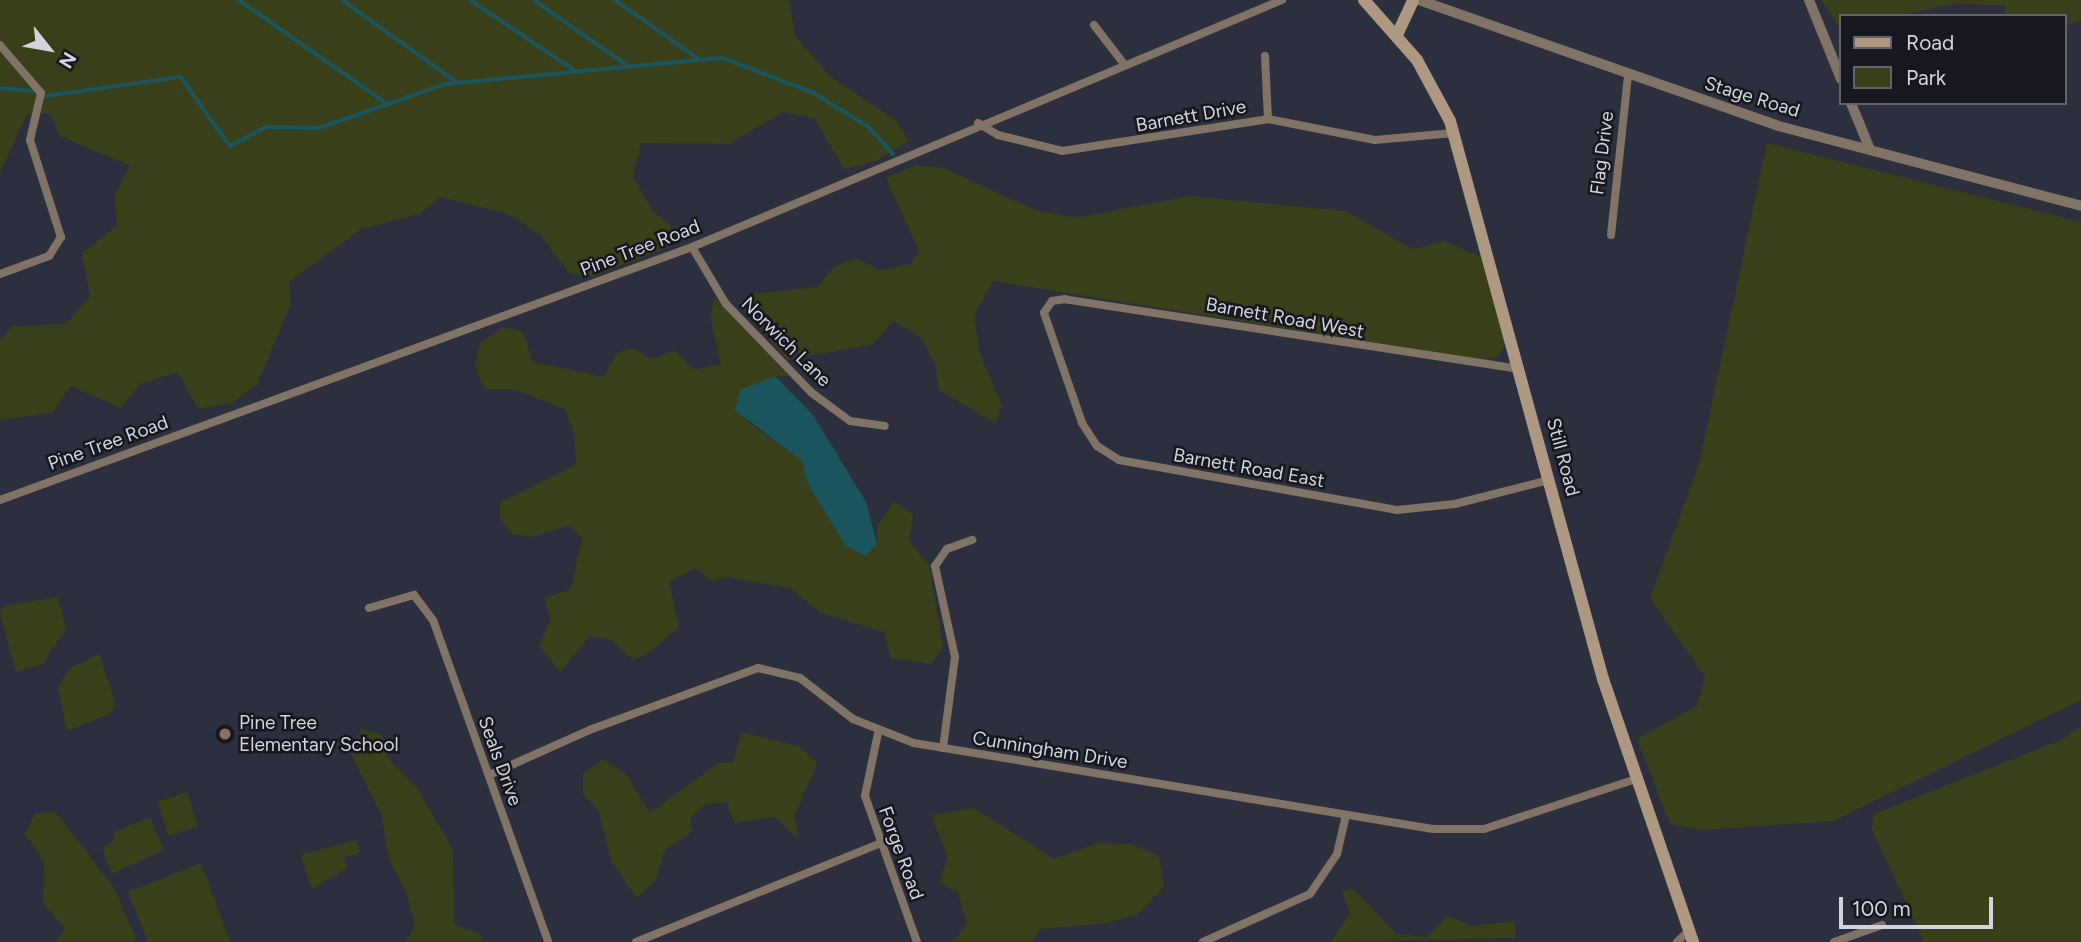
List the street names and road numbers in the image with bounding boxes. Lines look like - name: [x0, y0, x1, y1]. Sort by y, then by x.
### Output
- street label: Stage Road: [1702, 72, 1802, 122]
- street label: Barnett Drive: [1134, 95, 1248, 137]
- street label: Flag Drive: [1586, 110, 1618, 196]
- street label: Pine Tree Road: [577, 215, 703, 281]
- street label: Norwich Lane: [736, 292, 836, 392]
- street label: Barnett Road West: [1204, 293, 1366, 343]
- street label: Pine Tree Road: [45, 411, 171, 475]
- street label: Still Road: [1542, 415, 1584, 499]
- street label: Barnett Road East: [1172, 443, 1326, 493]
- street label: Seals Drive: [473, 713, 527, 809]
- street label: Cunningham Drive: [971, 726, 1129, 774]
- street label: Forge Road: [874, 803, 928, 903]

